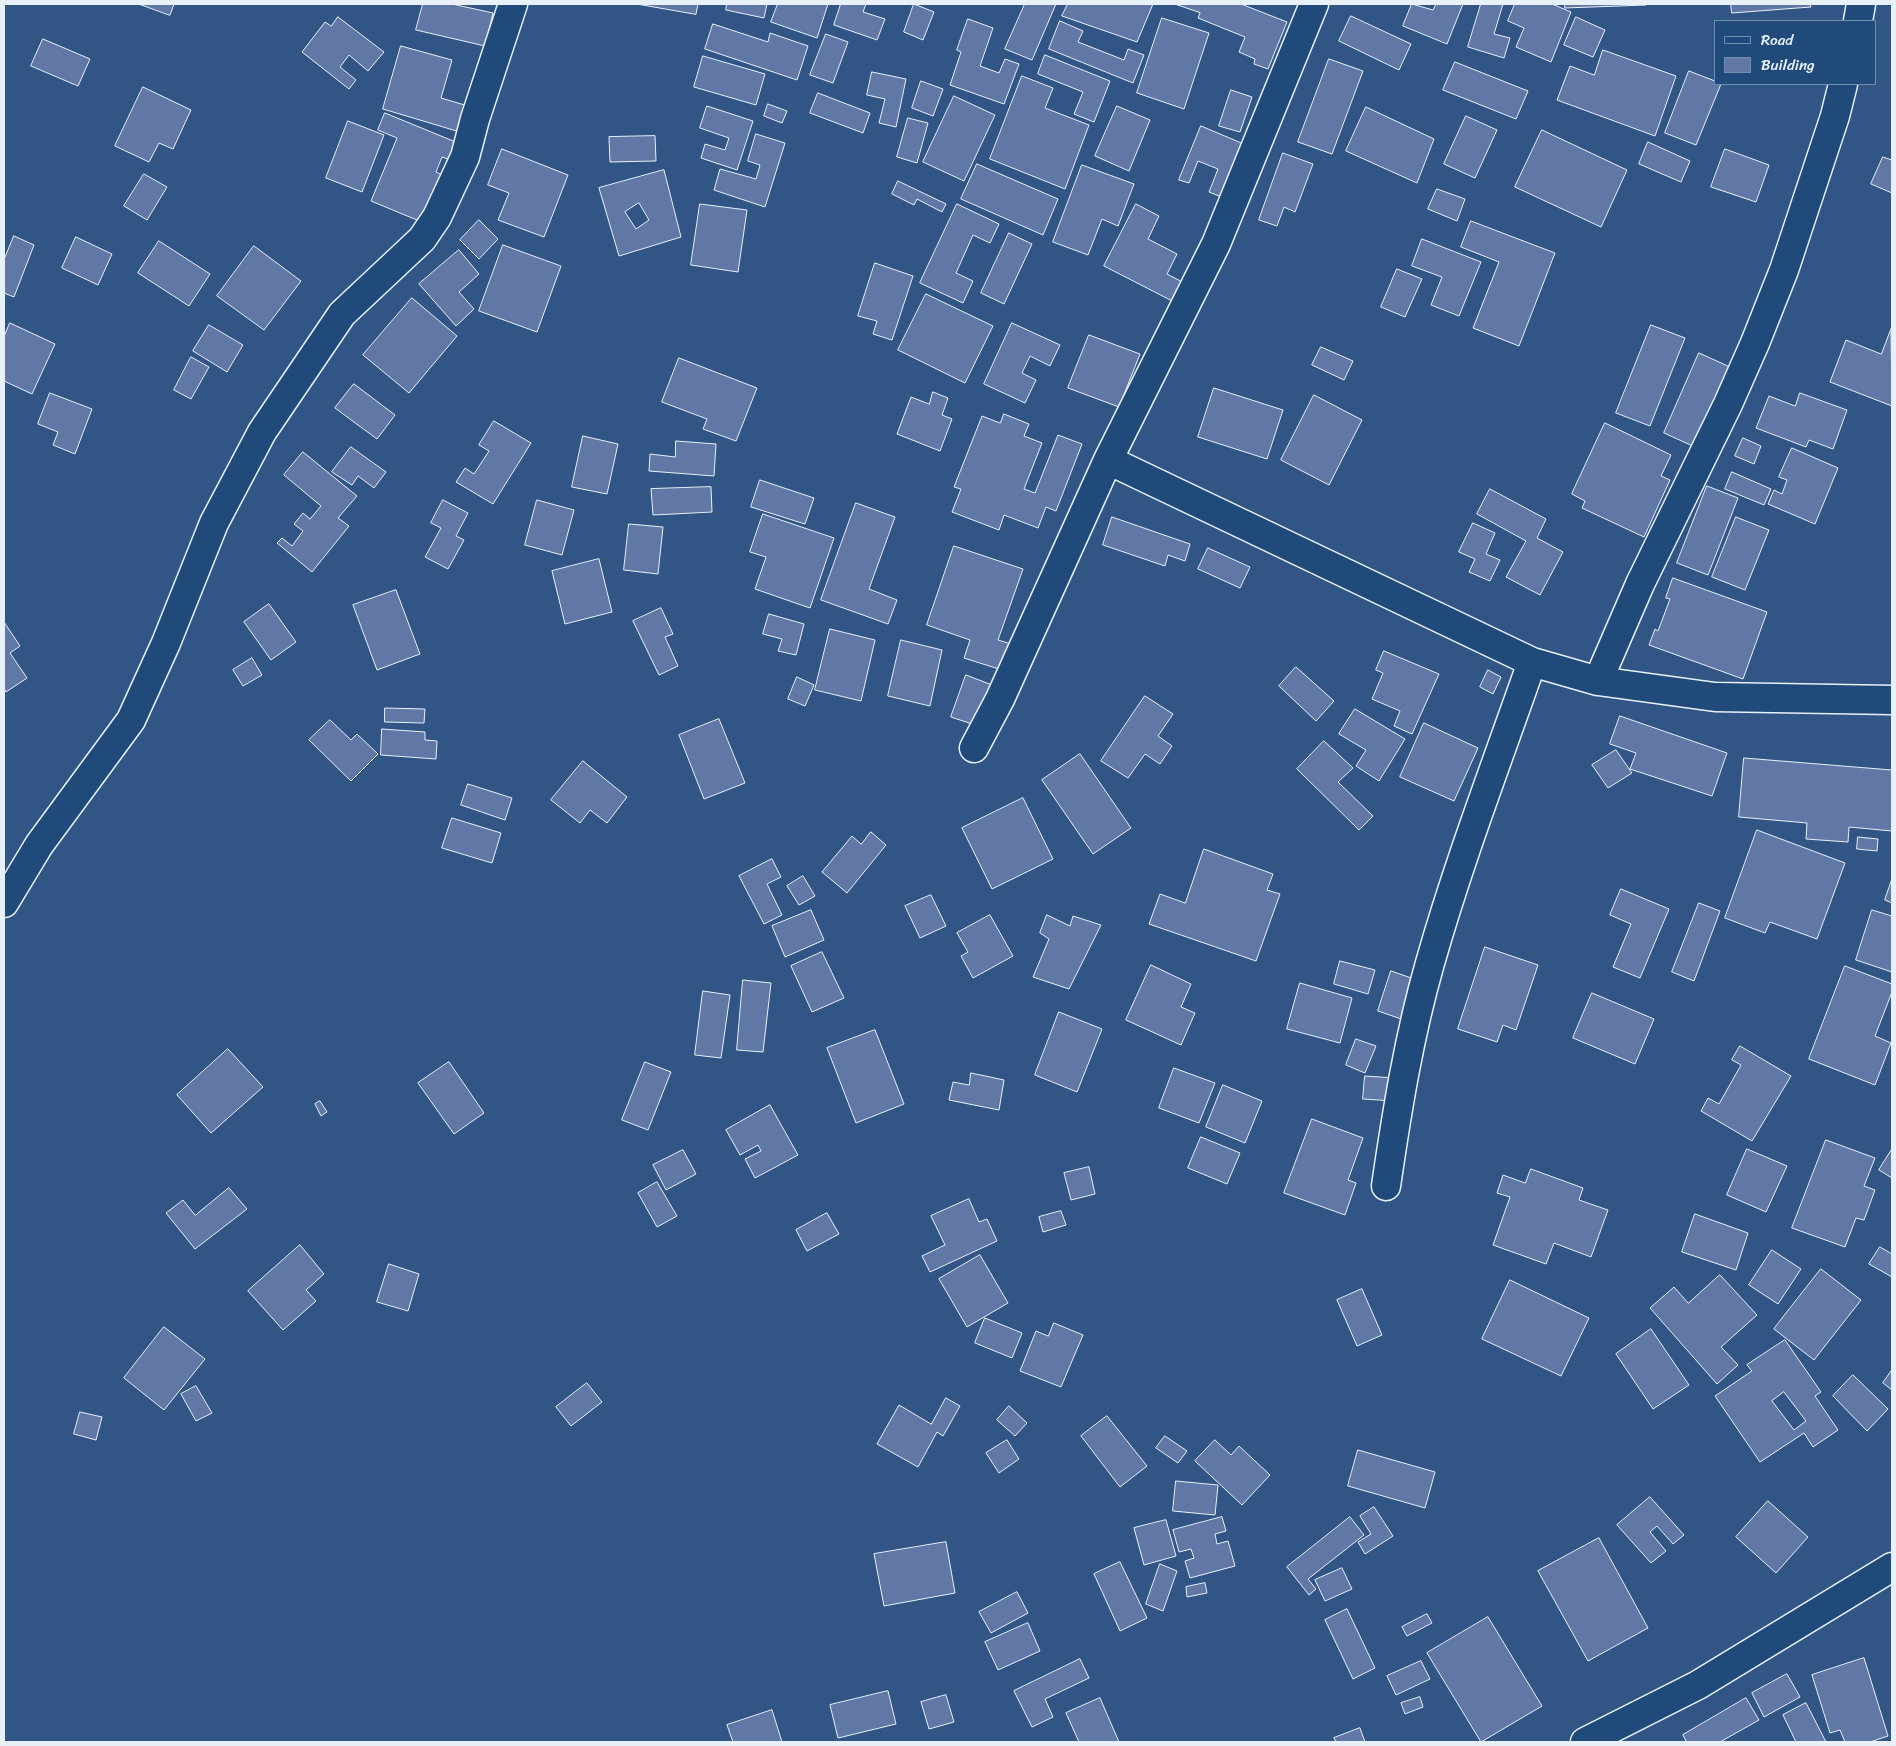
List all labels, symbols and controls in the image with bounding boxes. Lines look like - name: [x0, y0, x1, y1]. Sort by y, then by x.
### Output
- legend: [1714, 20, 1876, 85]
- text: Road: [1761, 27, 1793, 53]
- text: Building: [1761, 52, 1815, 78]

